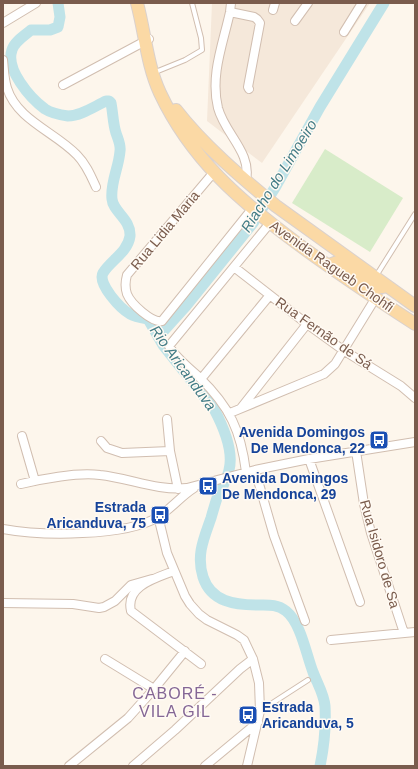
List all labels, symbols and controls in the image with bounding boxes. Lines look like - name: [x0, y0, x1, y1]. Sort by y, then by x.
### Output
- water label: Riacho do Limoeiro: [237, 116, 320, 235]
- street label: Rua Lidia Maria: [127, 187, 203, 273]
- street label: Avenida Ragueb Chohfi: [267, 217, 397, 315]
- street label: Rua Fernão de Sá: [273, 294, 376, 372]
- water label: Rio Aricanduva: [147, 322, 220, 414]
- place label: Avenida Domingos De Mendonca, 22: [239, 424, 365, 456]
- bus stop icon: Avenida Domingos De Mendonca, 22: [368, 429, 390, 451]
- place label: Avenida Domingos De Mendonca, 29: [222, 470, 348, 502]
- bus stop icon: Avenida Domingos De Mendonca, 29: [197, 475, 219, 497]
- street label: Rua Isidoro de Sa: [357, 498, 403, 610]
- place label: Estrada Aricanduva, 75: [46, 499, 146, 531]
- bus stop icon: Estrada Aricanduva, 75: [149, 504, 171, 526]
- district label: CABORÉ - VILA GIL: [132, 684, 218, 720]
- place label: Estrada Aricanduva, 5: [262, 699, 354, 731]
- bus stop icon: Estrada Aricanduva, 5: [237, 704, 259, 726]

